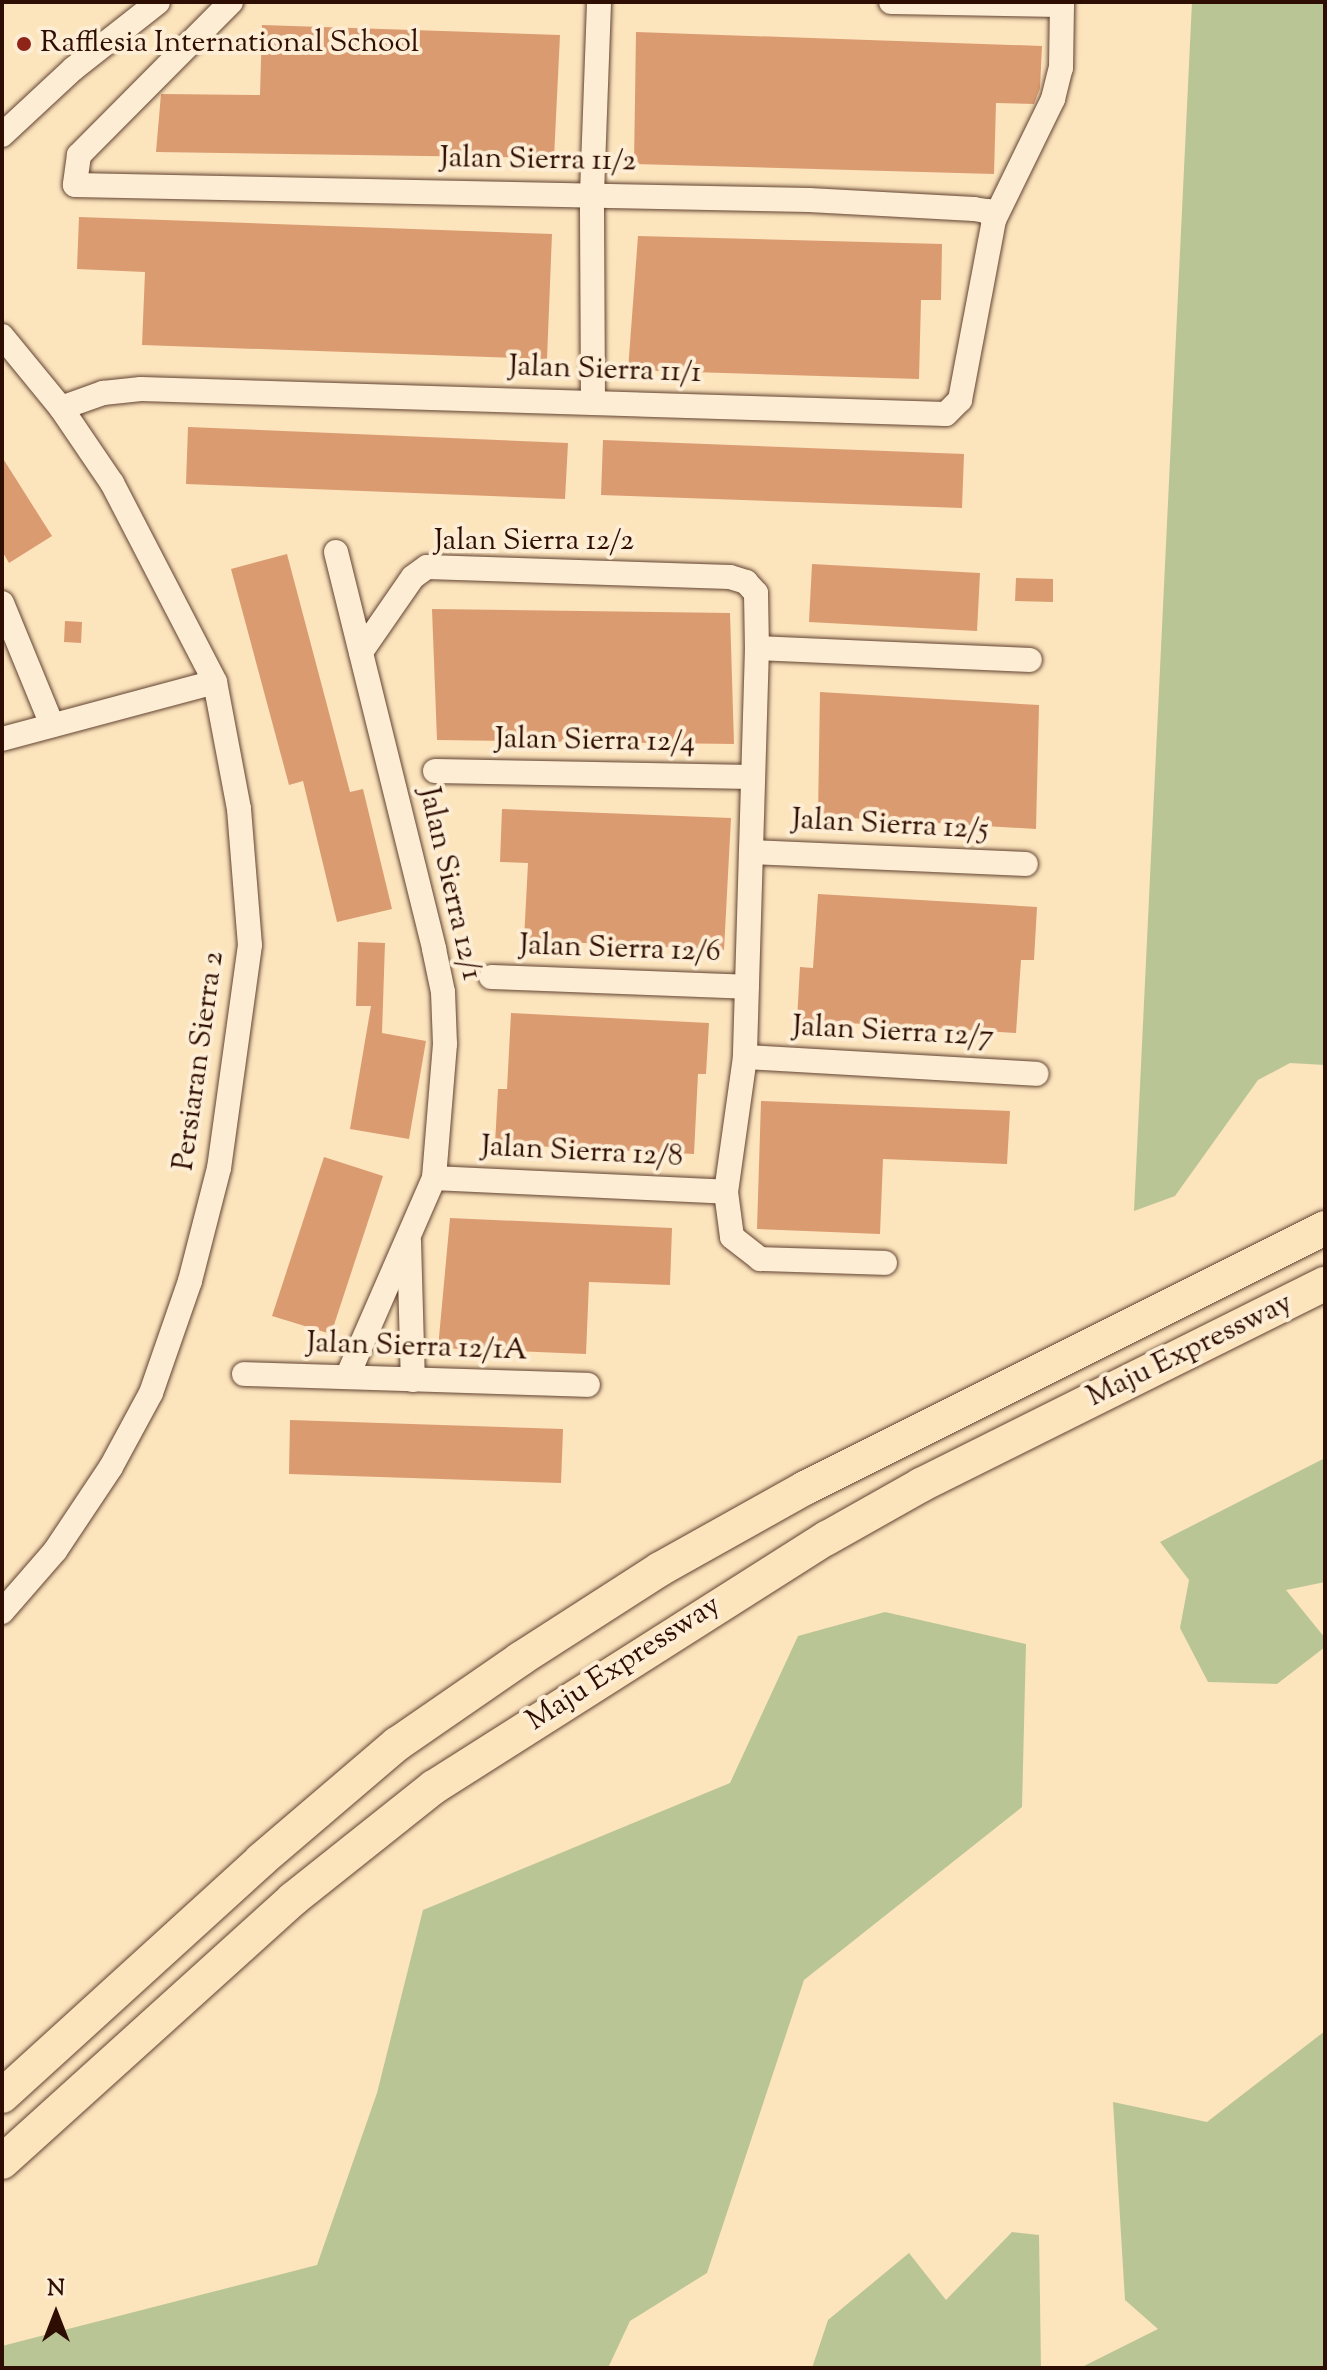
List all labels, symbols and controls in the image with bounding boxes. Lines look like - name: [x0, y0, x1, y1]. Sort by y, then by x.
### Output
- place label: Rafflesia International School: [40, 26, 419, 62]
- marker: Rafflesia International School: [15, 35, 33, 53]
- street label: Jalan Sierra 11/2: [440, 141, 636, 181]
- street label: Jalan Sierra 11/1: [508, 350, 702, 392]
- street label: Jalan Sierra 12/2: [434, 524, 634, 560]
- street label: Jalan Sierra 12/4: [495, 722, 695, 762]
- street label: Jalan Sierra 12/1: [409, 784, 489, 984]
- street label: Jalan Sierra 12/5: [791, 803, 989, 849]
- street label: Jalan Sierra 12/6: [519, 928, 721, 972]
- street label: Persiaran Sierra 2: [167, 949, 233, 1173]
- street label: Jalan Sierra 12/7: [791, 1010, 995, 1056]
- street label: Jalan Sierra 12/8: [480, 1130, 684, 1176]
- street label: Maju Expressway: [1082, 1286, 1298, 1416]
- street label: Jalan Sierra 12/1A: [306, 1326, 528, 1370]
- street label: Maju Expressway: [520, 1588, 728, 1740]
- north arrow: [16, 2274, 96, 2354]
- text: N: [47, 2274, 65, 2306]

